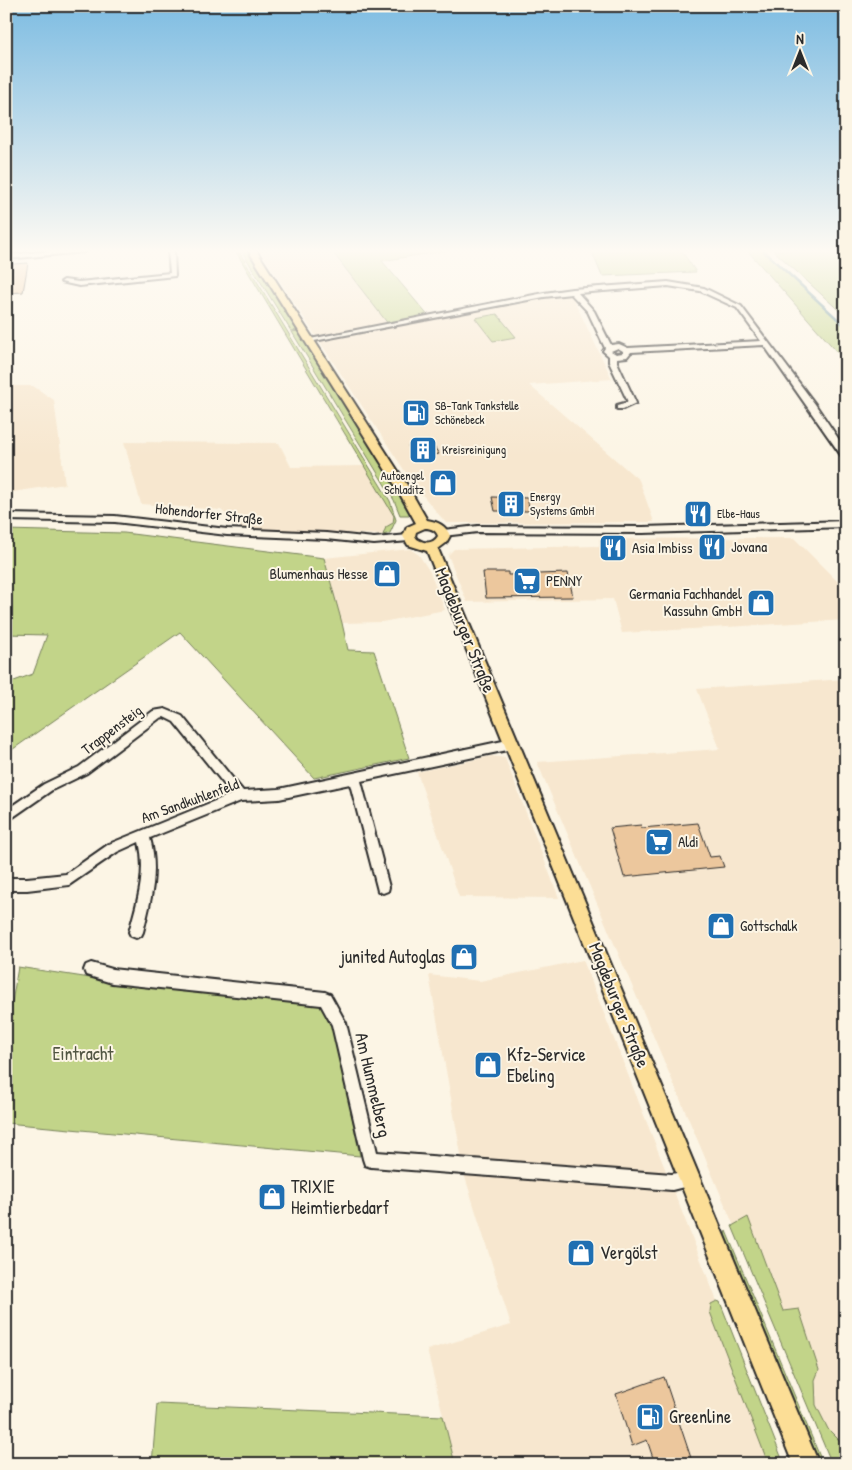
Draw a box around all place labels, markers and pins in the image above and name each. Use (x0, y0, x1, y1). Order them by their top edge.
place label: SB-Tank Tankstelle Schönebeck (435, 397, 519, 428)
fuel station icon: SB-Tank Tankstelle Schönebeck (401, 398, 431, 428)
building icon: Kreisreinigung (408, 435, 438, 465)
place label: Kreisreinigung (442, 441, 506, 458)
place label: Autoengel Schladitz (381, 467, 425, 498)
shop icon: Autoengel Schladitz (428, 468, 458, 498)
place label: Energy Systems GmbH (530, 488, 595, 519)
building icon: Energy Systems GmbH (496, 489, 526, 519)
restaurant icon: Elbe-Haus (683, 499, 713, 529)
place label: Elbe-Haus (717, 505, 760, 522)
restaurant icon: Jovana (697, 532, 727, 562)
restaurant icon: Asia Imbiss (598, 533, 628, 563)
place label: Jovana (731, 536, 767, 557)
place label: Asia Imbiss (632, 537, 693, 558)
shop icon: Blumenhaus Hesse (372, 559, 402, 589)
place label: Blumenhaus Hesse (270, 563, 368, 584)
supermarket icon: PENNY (512, 566, 542, 596)
place label: PENNY (546, 570, 583, 591)
place label: Germania Fachhandel Kassuhn GmbH (629, 583, 742, 621)
shop icon: Germania Fachhandel Kassuhn GmbH (746, 588, 776, 618)
supermarket icon: Aldi (644, 827, 674, 857)
place label: Aldi (678, 831, 699, 852)
shop icon: Gottschalk (706, 911, 736, 941)
place label: Gottschalk (740, 915, 798, 936)
shop icon: junited Autoglas (449, 942, 479, 972)
place label: junited Autoglas (339, 944, 445, 969)
place label: Kfz-Service Ebeling (507, 1042, 586, 1088)
shop icon: Kfz-Service Ebeling (473, 1050, 503, 1080)
place label: TRIXIE Heimtierbedarf (291, 1174, 390, 1220)
shop icon: TRIXIE Heimtierbedarf (257, 1182, 287, 1212)
shop icon: Vergölst (566, 1238, 596, 1268)
place label: Vergölst (600, 1240, 658, 1265)
fuel station icon: Greenline (635, 1402, 665, 1432)
place label: Greenline (669, 1404, 731, 1429)

